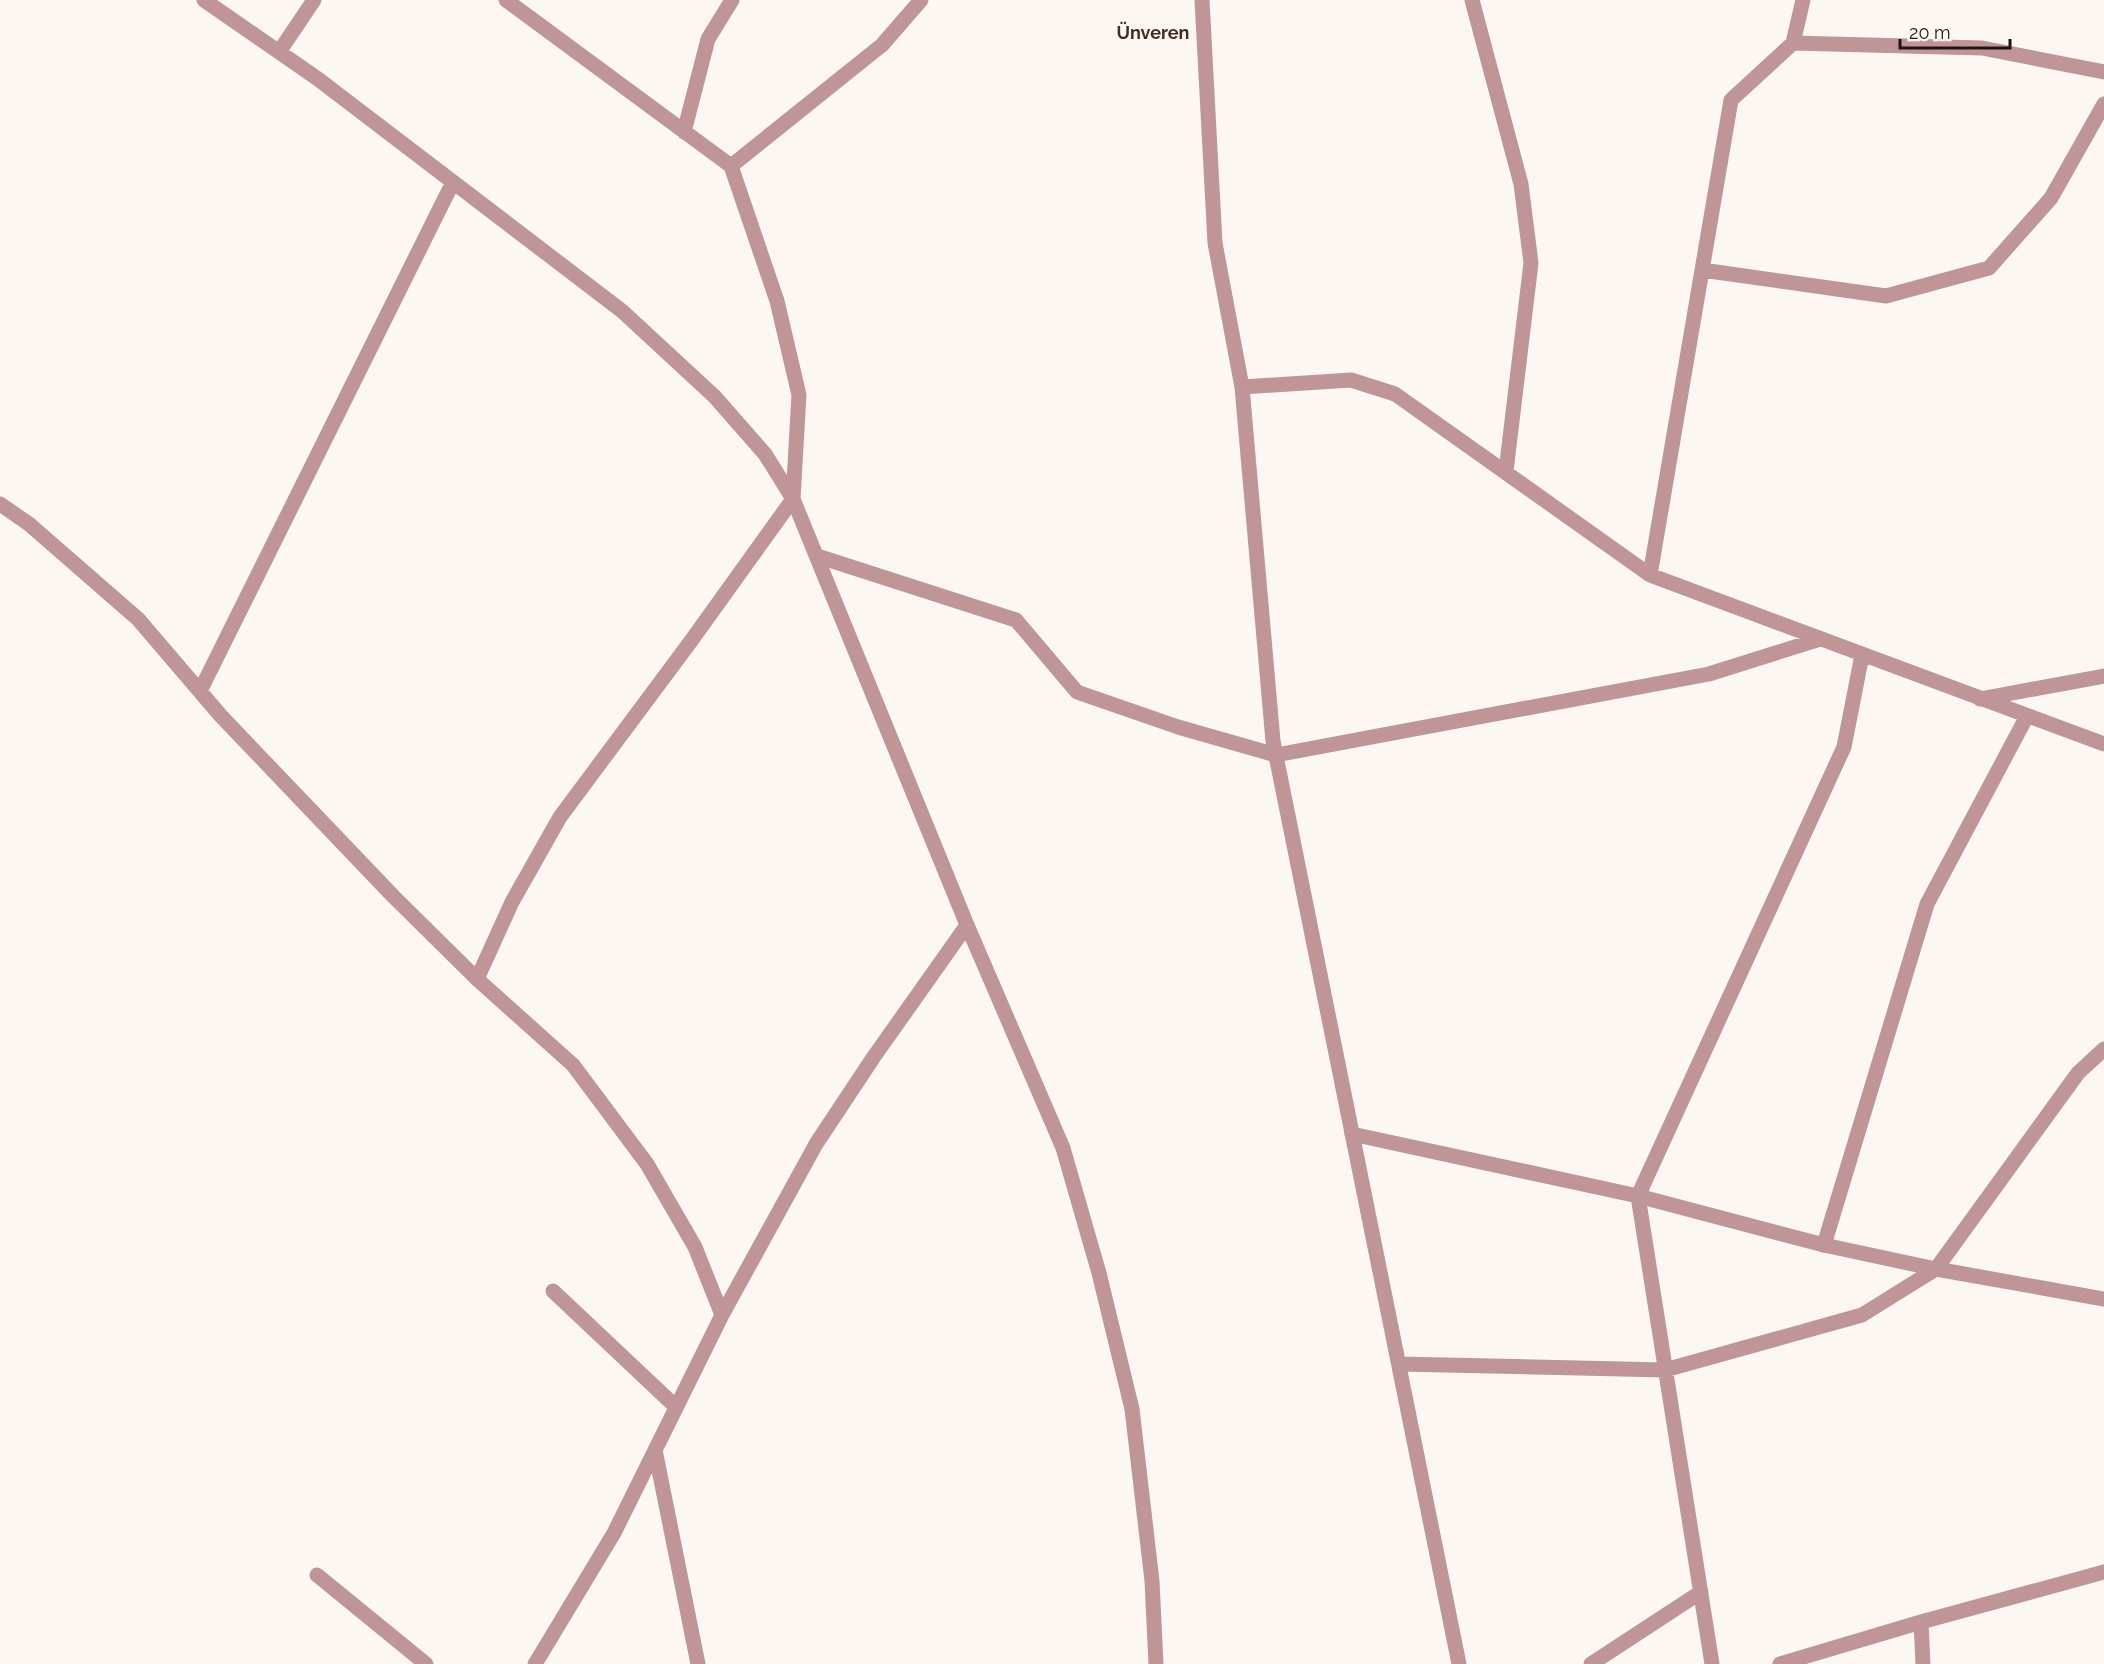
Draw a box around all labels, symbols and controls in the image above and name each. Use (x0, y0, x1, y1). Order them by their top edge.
scale bar (1900, 12, 2010, 50)
district label: Ünveren (1117, 21, 1189, 43)
text: 20 m (1909, 22, 1951, 43)

